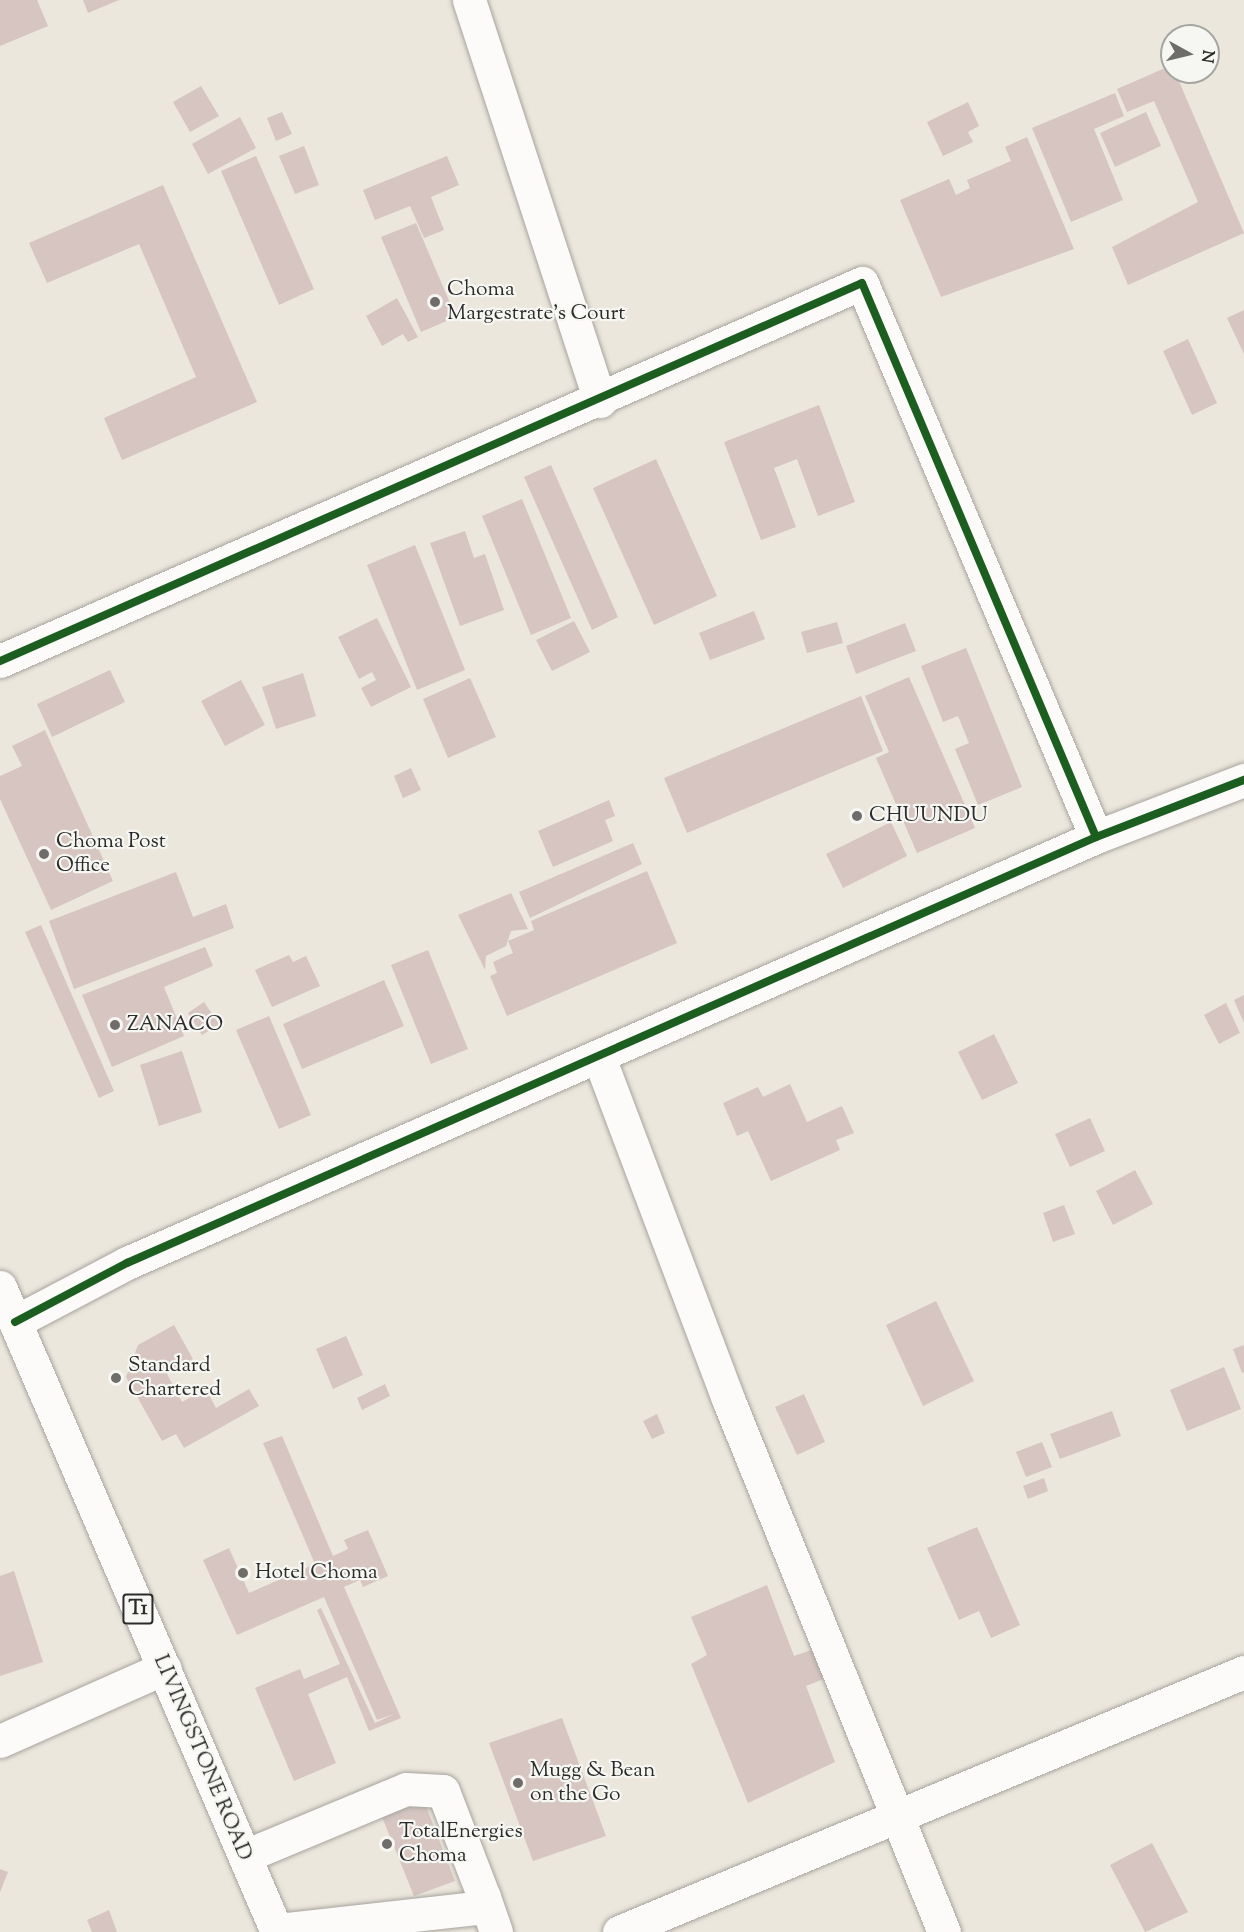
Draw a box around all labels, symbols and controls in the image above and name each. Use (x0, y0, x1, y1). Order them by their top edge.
north arrow (1160, 24, 1220, 84)
text: N (1194, 48, 1219, 64)
place label: Choma Margestrate's Court (447, 277, 626, 327)
marker: Choma Margestrate's Court (428, 295, 442, 309)
place label: CHUUNDU (869, 803, 987, 829)
marker: CHUUNDU (850, 809, 864, 823)
place label: Choma Post Office (56, 829, 166, 879)
marker: Choma Post Office (37, 847, 51, 861)
place label: ZANACO (127, 1012, 223, 1038)
marker: ZANACO (108, 1018, 122, 1032)
place label: Standard Chartered (128, 1353, 221, 1403)
marker: Standard Chartered (109, 1371, 123, 1385)
place label: Hotel Choma (255, 1560, 378, 1586)
marker: Hotel Choma (236, 1566, 250, 1580)
road number: T1 (122, 1592, 154, 1626)
street label: LIVINGSTONE ROAD (147, 1651, 257, 1865)
place label: Mugg & Bean on the Go (530, 1758, 655, 1808)
marker: Mugg & Bean on the Go (511, 1776, 525, 1790)
place label: TotalEnergies Choma (399, 1819, 523, 1869)
marker: TotalEnergies Choma (380, 1837, 394, 1851)

